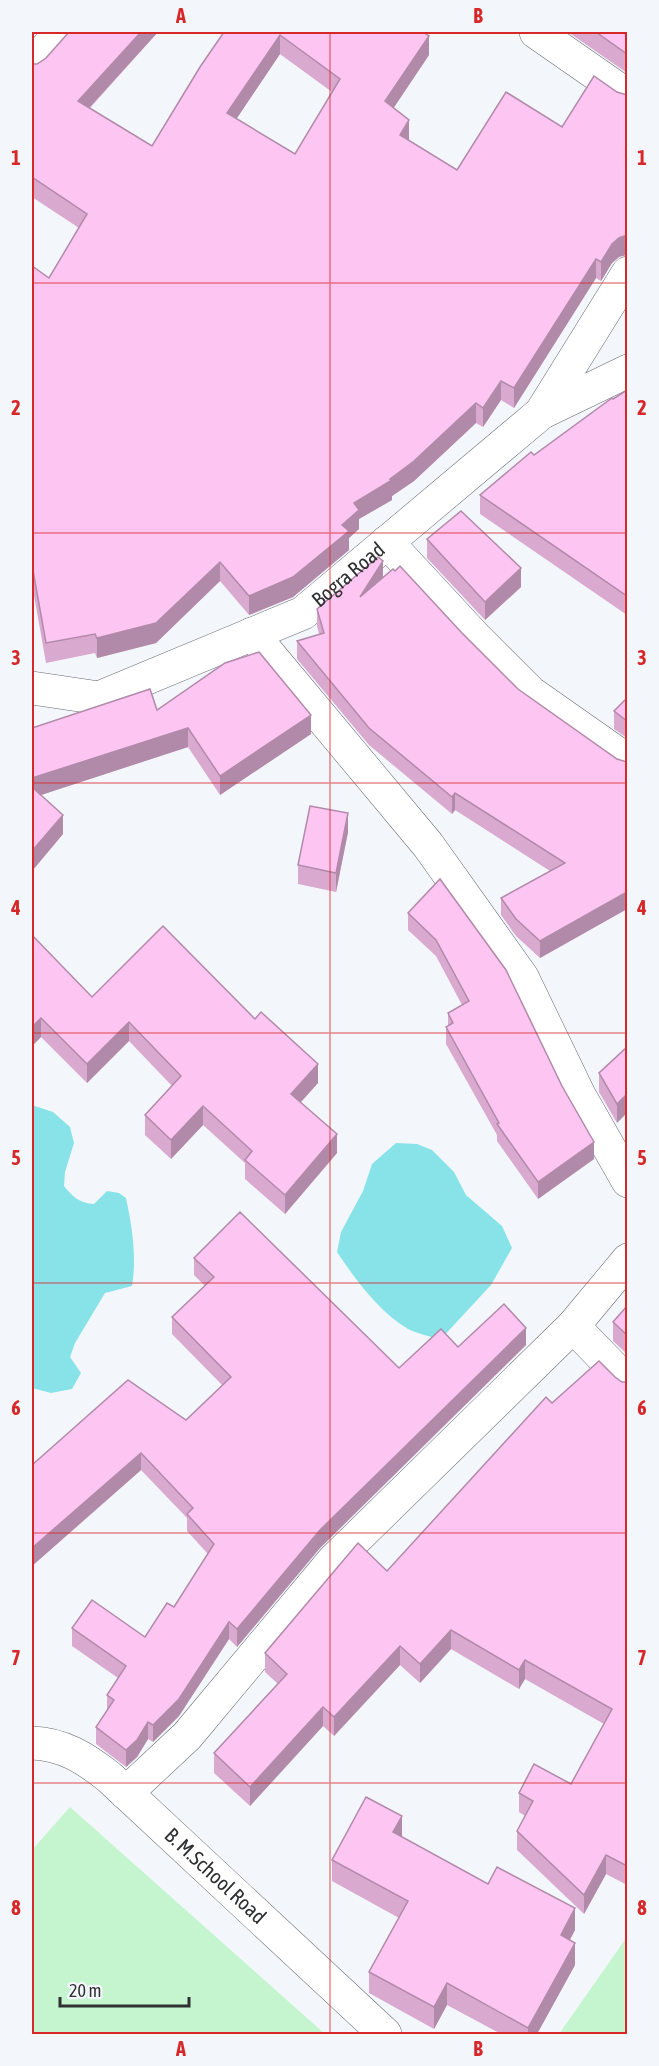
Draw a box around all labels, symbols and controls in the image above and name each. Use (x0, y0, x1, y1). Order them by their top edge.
text: A (175, 4, 186, 27)
text: B (473, 4, 483, 27)
text: 1 (11, 146, 21, 169)
text: 1 (637, 146, 647, 169)
text: 2 (11, 396, 21, 419)
text: 2 (637, 396, 647, 419)
street label: Bogra Road (307, 537, 389, 611)
text: 3 (11, 646, 21, 669)
text: 3 (637, 646, 647, 669)
text: 4 (10, 896, 21, 919)
text: 4 (636, 896, 647, 919)
text: 5 (11, 1146, 21, 1169)
text: 5 (637, 1146, 647, 1169)
text: 6 (11, 1396, 21, 1419)
text: 6 (637, 1396, 647, 1419)
text: 7 (11, 1646, 21, 1669)
text: 7 (637, 1646, 647, 1669)
street label: B. M.School Road (160, 1822, 272, 1928)
text: 8 (11, 1896, 21, 1919)
text: 8 (637, 1896, 647, 1919)
scale bar (60, 1970, 189, 2008)
text: 20 m (69, 1980, 101, 2001)
text: A (175, 2037, 186, 2060)
text: B (473, 2037, 483, 2060)

